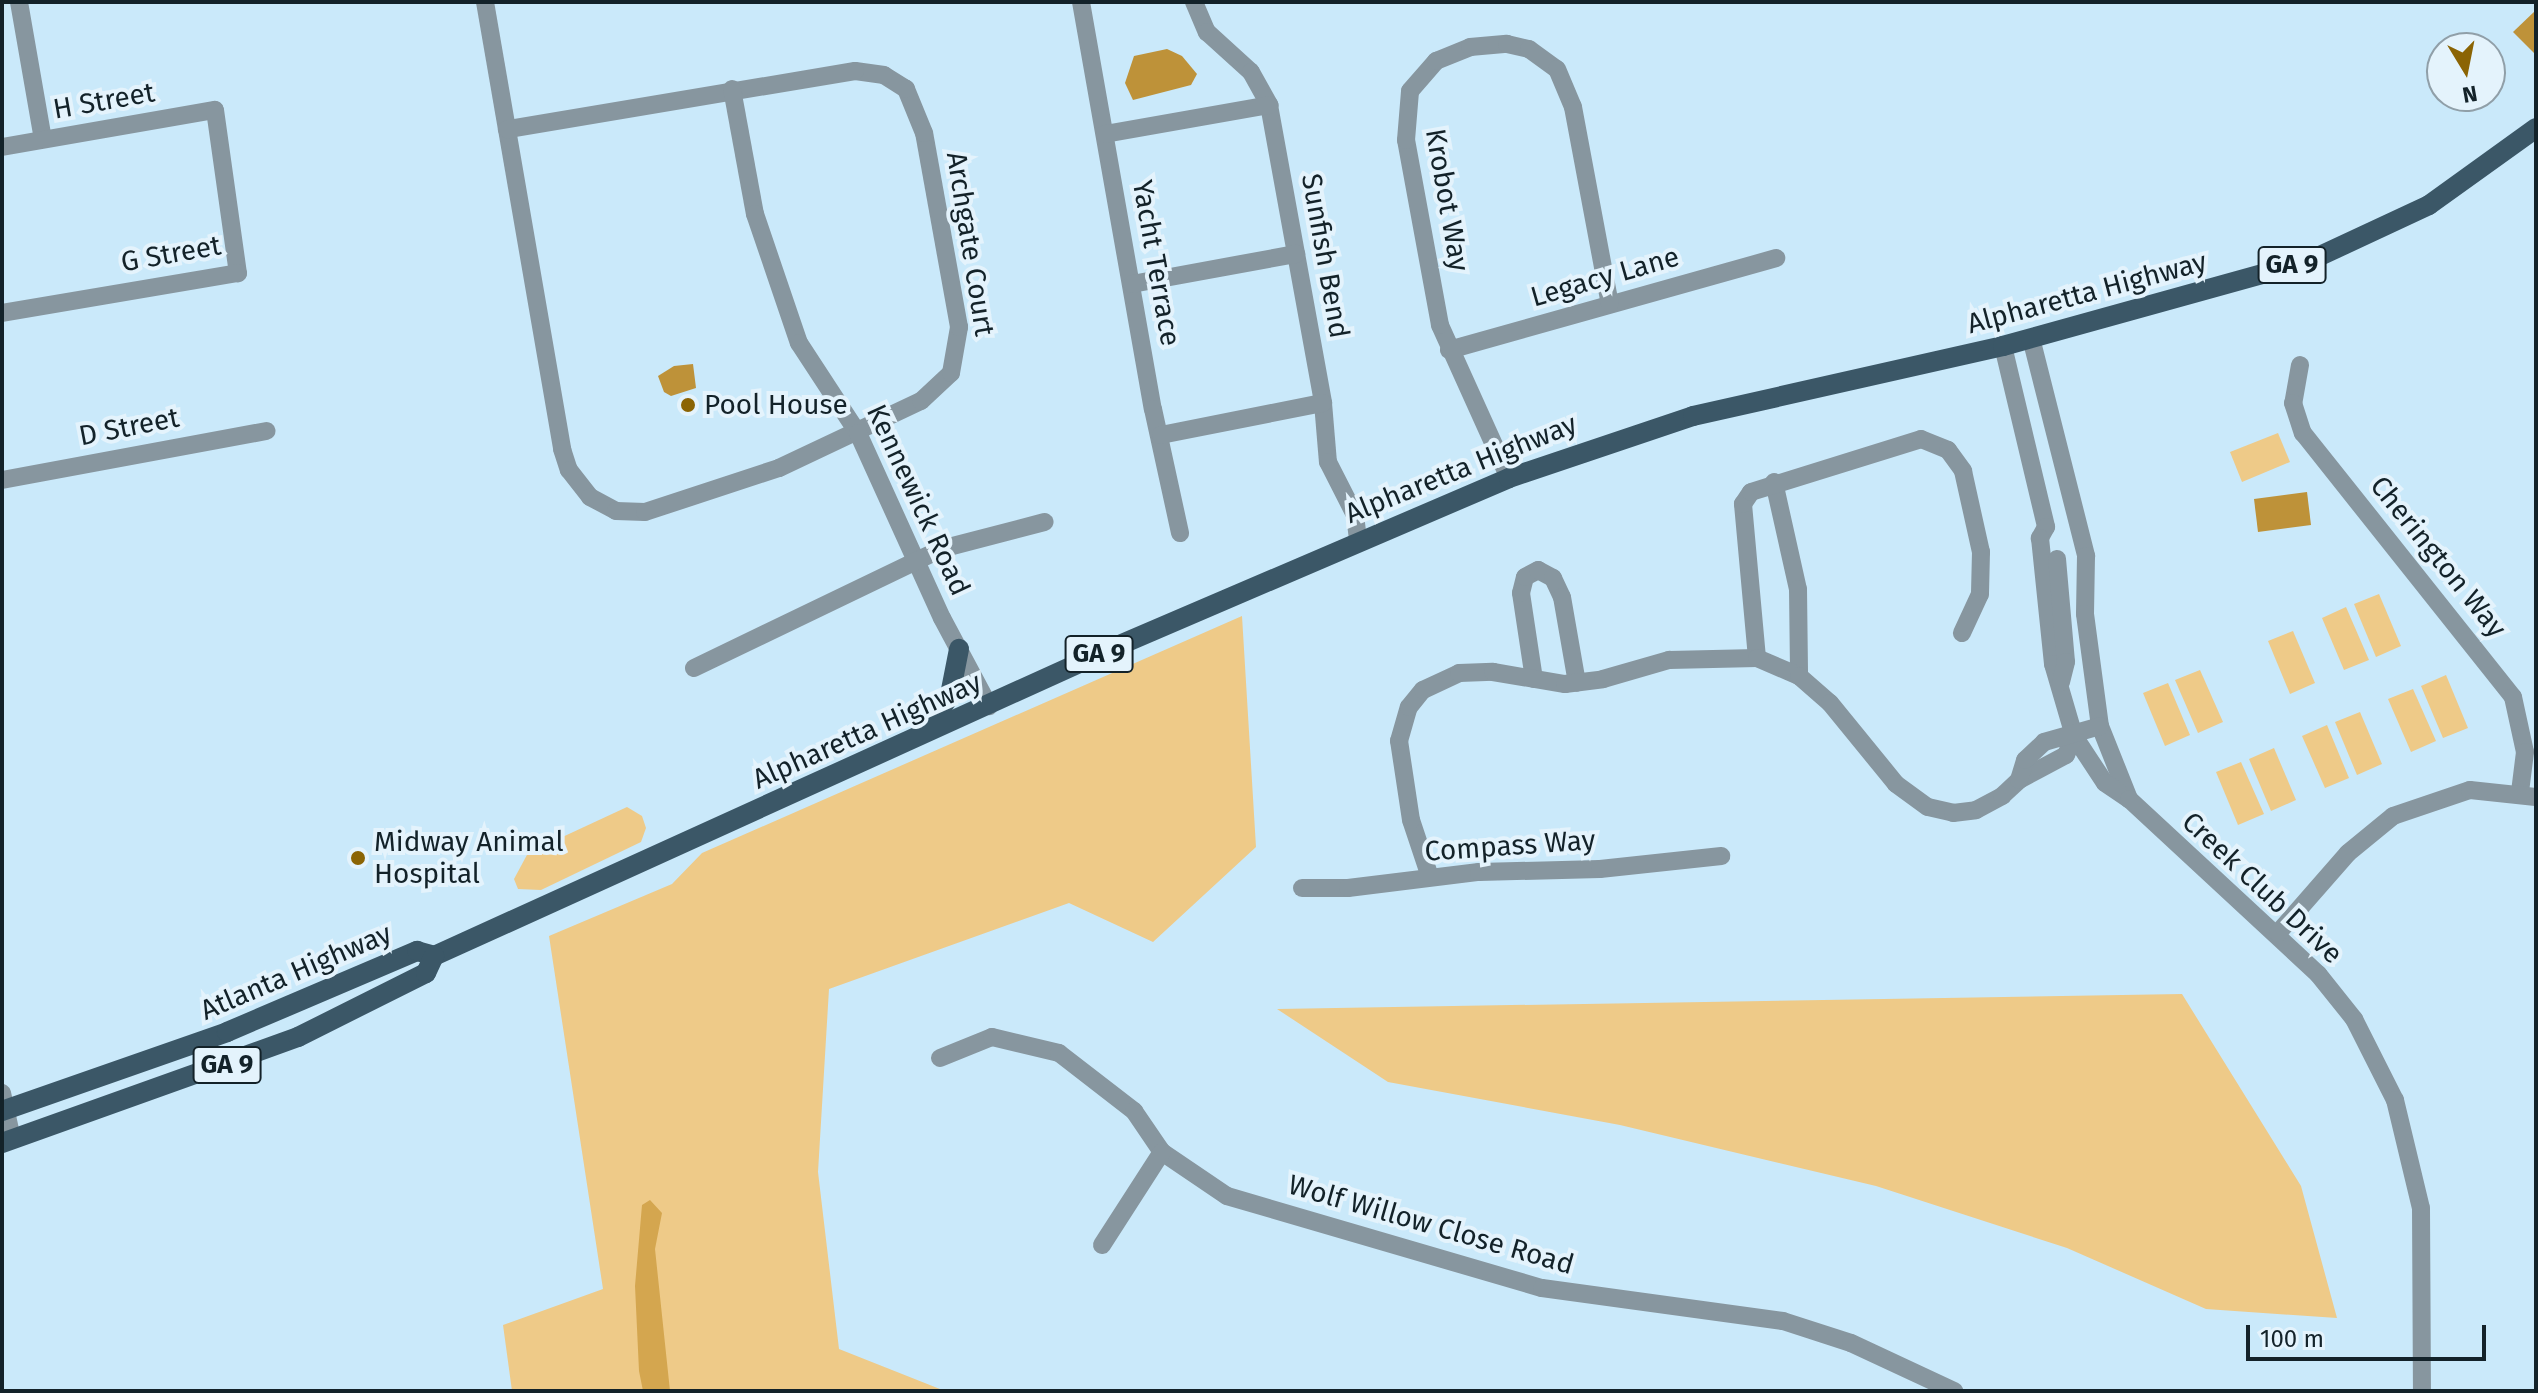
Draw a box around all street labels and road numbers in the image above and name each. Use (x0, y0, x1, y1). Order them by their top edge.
street label: H Street (51, 76, 157, 126)
street label: Krobot Way (1418, 126, 1476, 274)
street label: Archgate Court (939, 149, 1001, 339)
street label: Sunfish Bend (1294, 171, 1356, 341)
street label: Yacht Terrace (1125, 177, 1187, 349)
street label: G Street (118, 229, 224, 279)
street label: Legacy Lane (1527, 240, 1683, 314)
road number: GA 9 (2256, 243, 2328, 287)
street label: Alpharetta Highway (1964, 245, 2210, 341)
street label: Kennewick Road (859, 399, 977, 601)
street label: D Street (76, 401, 182, 453)
street label: Alpharetta Highway (1340, 407, 1582, 531)
street label: Cherington Way (2363, 470, 2513, 644)
road number: GA 9 (1063, 632, 1135, 676)
street label: Alpharetta Highway (748, 665, 986, 797)
street label: Creek Club Drive (2175, 805, 2349, 971)
street label: Compass Way (1424, 823, 1596, 869)
street label: Atlanta Highway (195, 917, 397, 1027)
road number: GA 9 (191, 1043, 263, 1087)
street label: Wolf Willow Close Road (1284, 1168, 1578, 1282)

